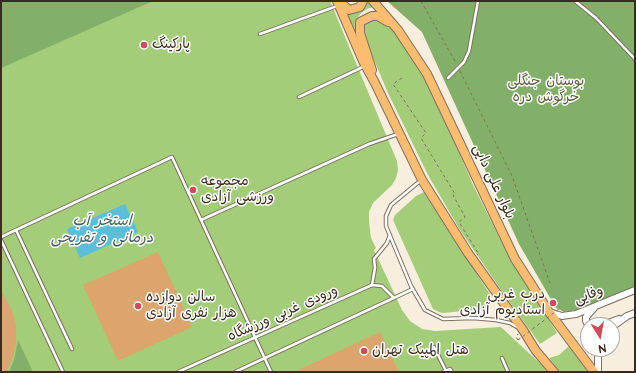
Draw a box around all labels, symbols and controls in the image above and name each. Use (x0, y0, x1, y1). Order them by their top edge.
place label: پارکینگ (152, 37, 190, 53)
marker: پارکینگ (139, 40, 149, 50)
park label: بوستان جنگلی خرگوش دره (508, 74, 584, 106)
street label: بلوار علی دایی (468, 142, 518, 222)
place label: مجموعه ورزشی آزادی (201, 174, 274, 206)
marker: مجموعه ورزشی آزادی (188, 185, 198, 195)
water label: استخر آب درمانی و تفریحی (51, 213, 153, 248)
street label: ورودی غربی ورزشگاه (225, 282, 341, 346)
street label: وفایی (572, 283, 606, 309)
place label: درب غربی استادیوم آزادی (460, 287, 545, 320)
place label: سالن دوازده هزار نفری آزادی (146, 290, 237, 322)
marker: درب غربی استادیوم آزادی (548, 298, 558, 308)
marker: سالن دوازده هزار نفری آزادی (133, 301, 143, 311)
north arrow (580, 317, 620, 357)
text: N (597, 340, 607, 356)
place label: هتل المپیک تهران (372, 343, 469, 359)
marker: هتل المپیک تهران (359, 346, 369, 356)

